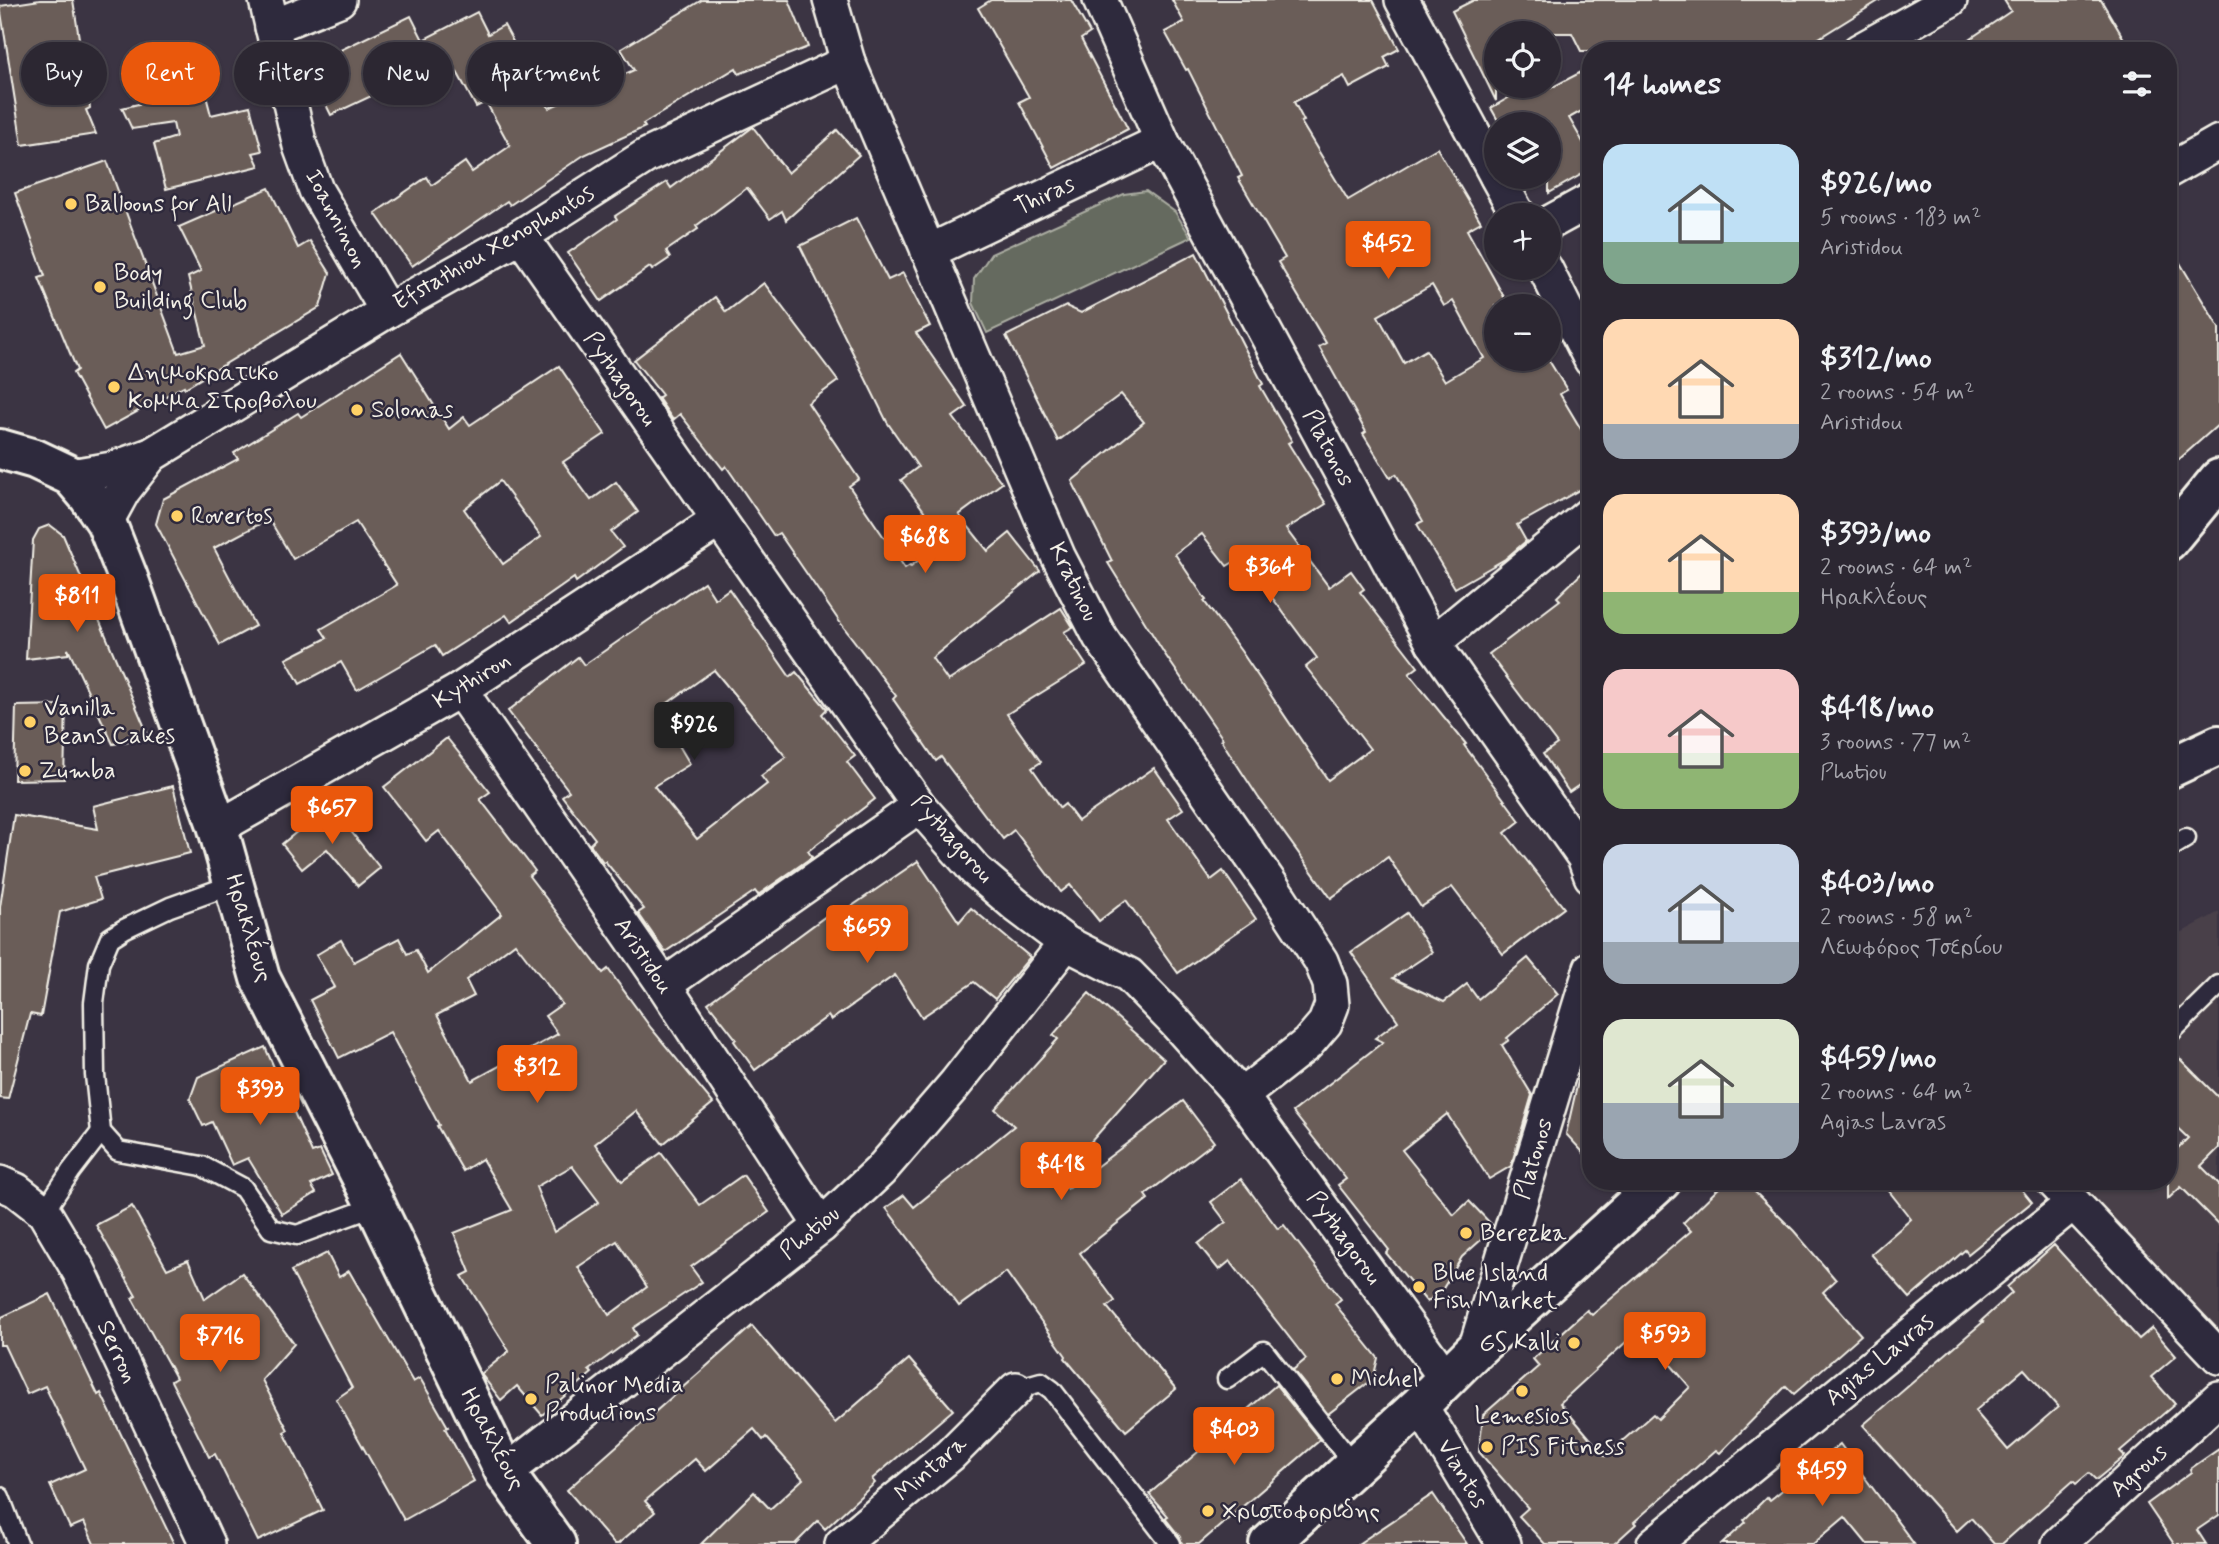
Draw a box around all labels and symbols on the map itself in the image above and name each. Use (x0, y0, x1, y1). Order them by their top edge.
street label: Ioanninon (297, 164, 375, 274)
street label: Thiras (1010, 169, 1080, 223)
street label: Efstathiou Xenophontos (388, 178, 600, 318)
place label: Balloons for All (85, 189, 232, 222)
marker: Balloons for All (63, 196, 79, 212)
pin: $452 (1347, 222, 1429, 281)
place label: Body Building Club (114, 258, 247, 320)
marker: Body Building Club (92, 279, 108, 295)
street label: Pythagorou (576, 325, 664, 433)
place label: Δηιμοκρατικο Κομμα Στροβολου (128, 358, 317, 417)
marker: Δηιμοκρατικο Κομμα Στροβολου (106, 379, 122, 395)
place label: Solonas (371, 395, 454, 426)
marker: Solonas (349, 402, 365, 418)
street label: Platonos (1295, 404, 1361, 492)
place label: Rovertos (191, 501, 273, 532)
marker: Rovertos (169, 508, 185, 524)
pin: $688 (884, 516, 966, 575)
street label: Kratinou (1041, 537, 1105, 627)
pin: $364 (1229, 546, 1311, 605)
pin: $811 (36, 574, 118, 634)
street label: Kythiron (427, 645, 517, 717)
place label: Vanilla Beans Cakes (44, 693, 175, 752)
pin: $926 (653, 702, 735, 762)
marker: Vanilla Beans Cakes (22, 714, 38, 730)
place label: Zumba (39, 756, 116, 787)
marker: Zumba (17, 763, 33, 779)
pin: $657 (291, 786, 373, 846)
street label: Pythagorou (904, 788, 1000, 890)
street label: Ηρακλέους (217, 870, 280, 986)
pin: $659 (826, 906, 908, 965)
street label: Aristidou (606, 911, 680, 1001)
pin: $312 (496, 1046, 578, 1105)
pin: $393 (219, 1068, 301, 1127)
street label: Platonos (1507, 1114, 1561, 1203)
pin: $418 (1020, 1142, 1102, 1202)
street label: Pythagorou (1299, 1185, 1389, 1291)
street label: Photiou (773, 1199, 847, 1267)
place label: Berezka (1480, 1218, 1567, 1249)
marker: Berezka (1458, 1225, 1474, 1241)
place label: Blue Island Fish Market (1433, 1258, 1558, 1317)
marker: Blue Island Fish Market (1411, 1279, 1427, 1295)
street label: Agias Lavras (1819, 1307, 1941, 1413)
pin: $593 (1624, 1312, 1706, 1372)
pin: $716 (179, 1314, 261, 1374)
street label: Serron (89, 1315, 145, 1389)
place label: GS Kalli (1479, 1328, 1560, 1359)
marker: GS Kalli (1566, 1335, 1582, 1351)
place label: Michel (1351, 1364, 1419, 1395)
place label: Palinor Media Productions (545, 1370, 684, 1429)
marker: Michel (1329, 1371, 1345, 1387)
street label: Ηρακλέους (452, 1382, 533, 1496)
marker: Lemesios (1514, 1383, 1530, 1399)
marker: Palinor Media Productions (523, 1391, 539, 1407)
place label: Lemesios (1474, 1401, 1570, 1432)
pin: $403 (1193, 1408, 1275, 1467)
street label: Mintara (888, 1429, 974, 1509)
place label: PIS Fitness (1501, 1432, 1625, 1463)
street label: Viantos (1429, 1434, 1495, 1515)
street label: Agrous (2104, 1437, 2175, 1505)
marker: PIS Fitness (1479, 1439, 1495, 1455)
pin: $459 (1781, 1448, 1863, 1508)
place label: Χριστοφοριδης (1222, 1496, 1380, 1527)
marker: Χριστοφοριδης (1200, 1503, 1216, 1519)

